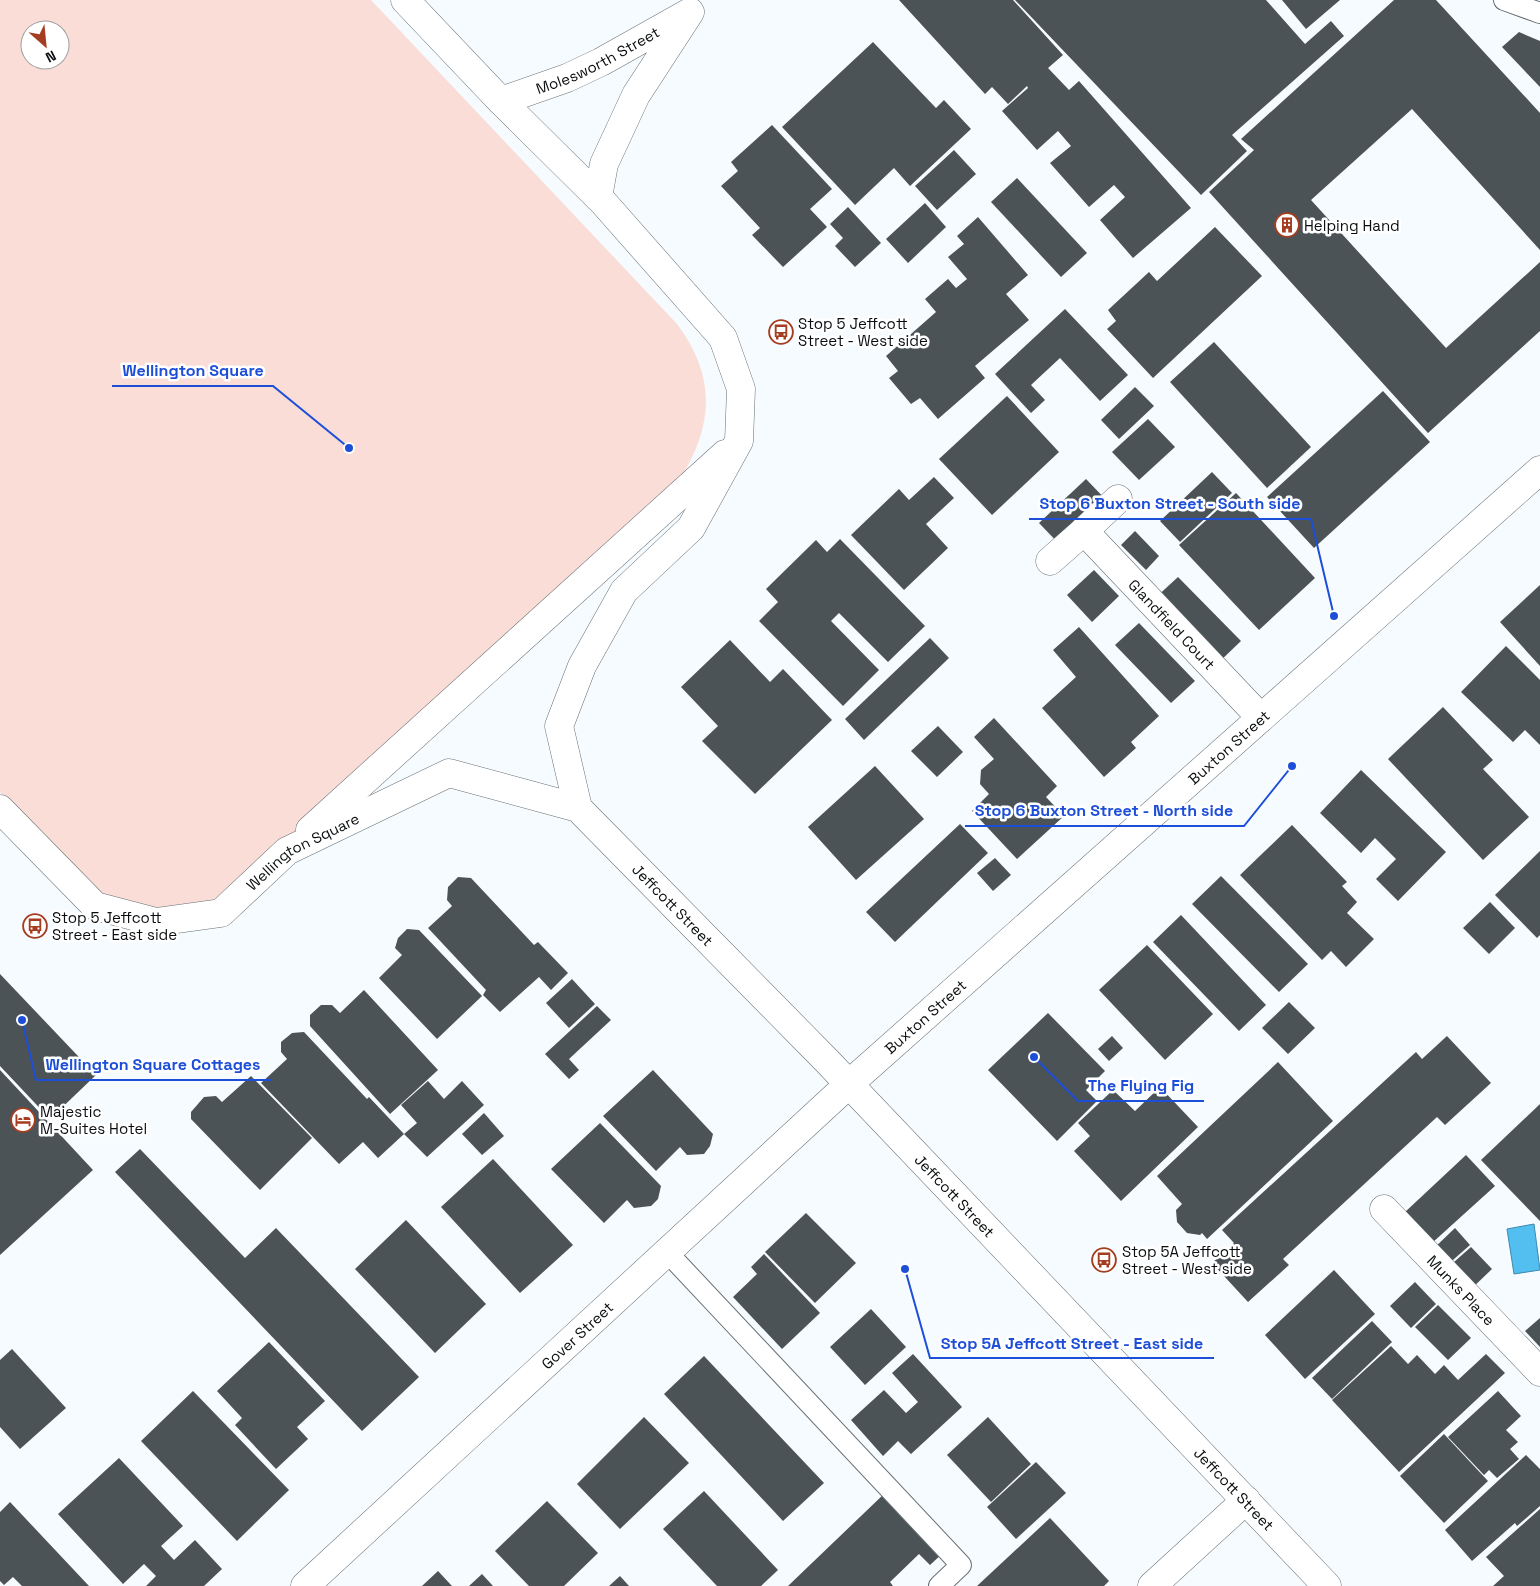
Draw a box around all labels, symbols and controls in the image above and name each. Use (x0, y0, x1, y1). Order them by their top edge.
north arrow (20, 20, 70, 70)
street label: Molesworth Street (533, 22, 663, 98)
text: N (43, 46, 59, 67)
building icon: Helping Hand (1274, 212, 1300, 238)
place label: Helping Hand (1304, 216, 1400, 235)
place label: Stop 5 Jeffcott Street - West side (798, 314, 928, 350)
bus stop icon: Stop 5 Jeffcott Street - West side (768, 319, 794, 345)
callout: Wellington Square (112, 355, 273, 386)
text: Wellington Square (122, 360, 264, 381)
callout: Stop 6 Buxton Street - South side (1029, 488, 1311, 519)
text: Stop 6 Buxton Street - South side (1040, 493, 1300, 514)
street label: Glandfield Court (1125, 575, 1220, 674)
street label: Buxton Street (1184, 705, 1273, 788)
callout: Stop 6 Buxton Street - North side (965, 795, 1244, 826)
text: Stop 6 Buxton Street - North side (975, 800, 1233, 821)
street label: Wellington Square (242, 808, 362, 894)
street label: Jeffcott Street (628, 859, 718, 950)
place label: Stop 5 Jeffcott Street - East side (52, 908, 177, 944)
bus stop icon: Stop 5 Jeffcott Street - East side (22, 913, 48, 939)
street label: Buxton Street (880, 975, 970, 1058)
callout: Wellington Square Cottages (36, 1049, 271, 1080)
text: Wellington Square Cottages (46, 1054, 260, 1075)
callout: The Flying Fig (1078, 1070, 1204, 1101)
text: The Flying Fig (1088, 1075, 1194, 1096)
place label: Majestic M-Suites Hotel (40, 1102, 147, 1138)
hotel icon: Majestic M-Suites Hotel (10, 1107, 36, 1133)
street label: Jeffcott Street (911, 1150, 999, 1241)
place label: Stop 5A Jeffcott Street - West side (1122, 1242, 1252, 1278)
bus stop icon: Stop 5A Jeffcott Street - West side (1091, 1247, 1117, 1273)
street label: Munks Place (1423, 1251, 1500, 1329)
street label: Gover Street (537, 1297, 617, 1373)
callout: Stop 5A Jeffcott Street - East side (930, 1327, 1214, 1358)
text: Stop 5A Jeffcott Street - East side (941, 1333, 1203, 1354)
street label: Jeffcott Street (1190, 1443, 1278, 1534)

